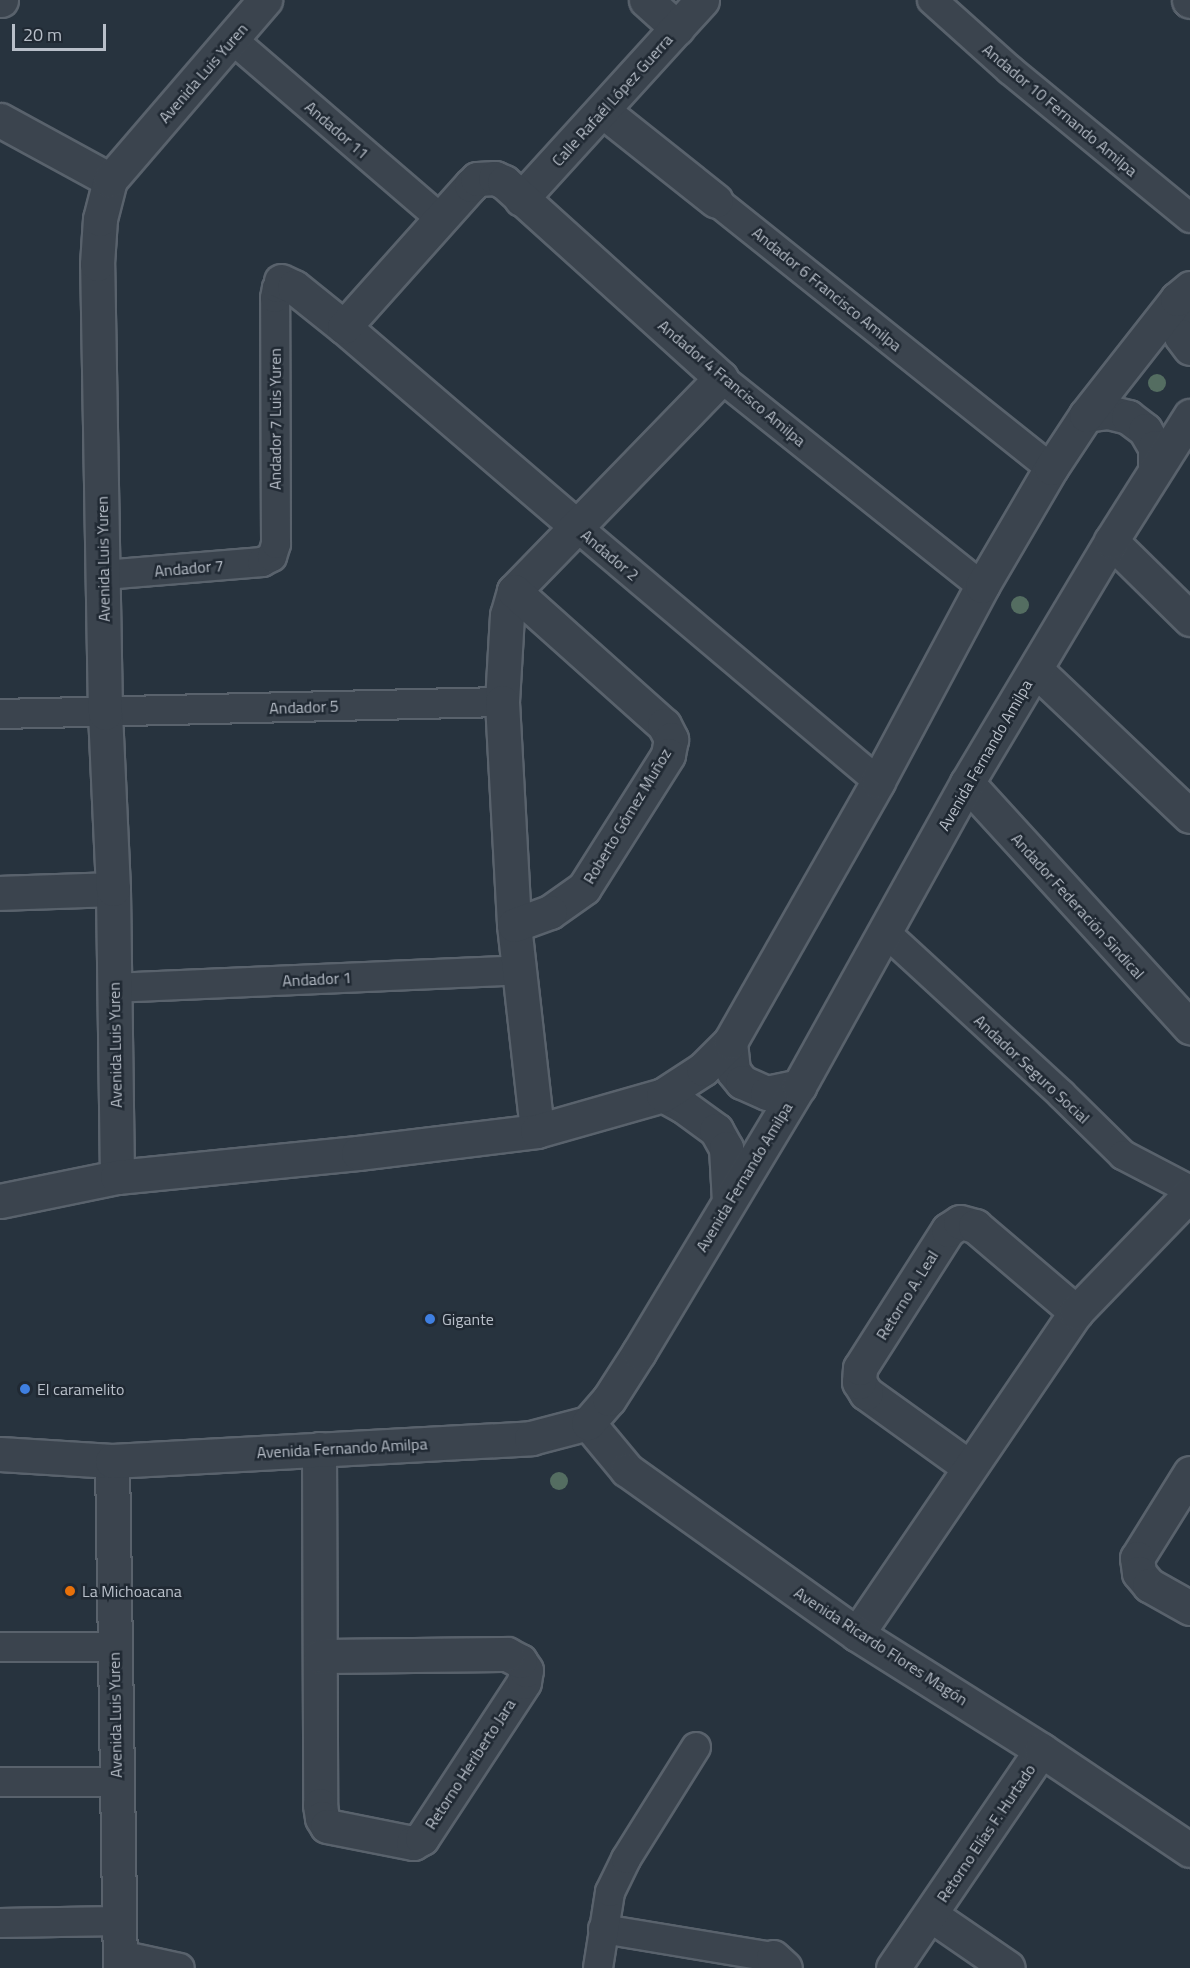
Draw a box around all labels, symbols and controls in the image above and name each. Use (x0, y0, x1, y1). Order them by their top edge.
scale bar (15, 12, 110, 50)
street label: Avenida Luis Yuren (155, 19, 251, 127)
text: 20 m (23, 21, 62, 48)
street label: Calle Rafaél López Guerra (548, 30, 676, 170)
street label: Andador 10 Fernando Amilpa (979, 40, 1141, 180)
street label: Andador 11 (301, 97, 373, 163)
street label: Andador 6 Francisco Amilpa (748, 223, 906, 355)
street label: Andador 4 Francisco Amilpa (654, 316, 810, 450)
street label: Andador 7 Luis Yuren (265, 348, 285, 490)
street label: Avenida Luis Yuren (92, 496, 114, 622)
street label: Andador 2 (577, 525, 643, 585)
street label: Andador 7 (154, 555, 224, 581)
street label: Avenida Fernando Amilpa (934, 676, 1036, 834)
street label: Andador 5 (269, 696, 339, 718)
street label: Roberto Gómez Muñoz (579, 745, 675, 887)
street label: Andador Federación Sindical (1008, 829, 1148, 983)
street label: Andador 1 (282, 968, 352, 990)
street label: Avenida Luis Yuren (104, 982, 126, 1108)
street label: Andador Seguro Social (970, 1011, 1094, 1127)
street label: Avenida Fernando Amilpa (692, 1099, 796, 1255)
street label: Retorno A. Leal (872, 1247, 942, 1343)
place label: Gigante (442, 1309, 494, 1329)
marker: Gigante (423, 1312, 437, 1326)
place label: El caramelito (37, 1379, 124, 1399)
marker: El caramelito (18, 1382, 32, 1396)
street label: Avenida Fernando Amilpa (256, 1434, 428, 1462)
place label: La Michoacana (82, 1581, 182, 1601)
street label: Avenida Ricardo Flores Magón (791, 1583, 971, 1709)
marker: La Michoacana (63, 1584, 77, 1598)
street label: Avenida Luis Yuren (104, 1652, 126, 1778)
street label: Retorno Heriberto Jara (421, 1695, 519, 1833)
street label: Retorno Elías F. Hurtado (933, 1760, 1039, 1906)

